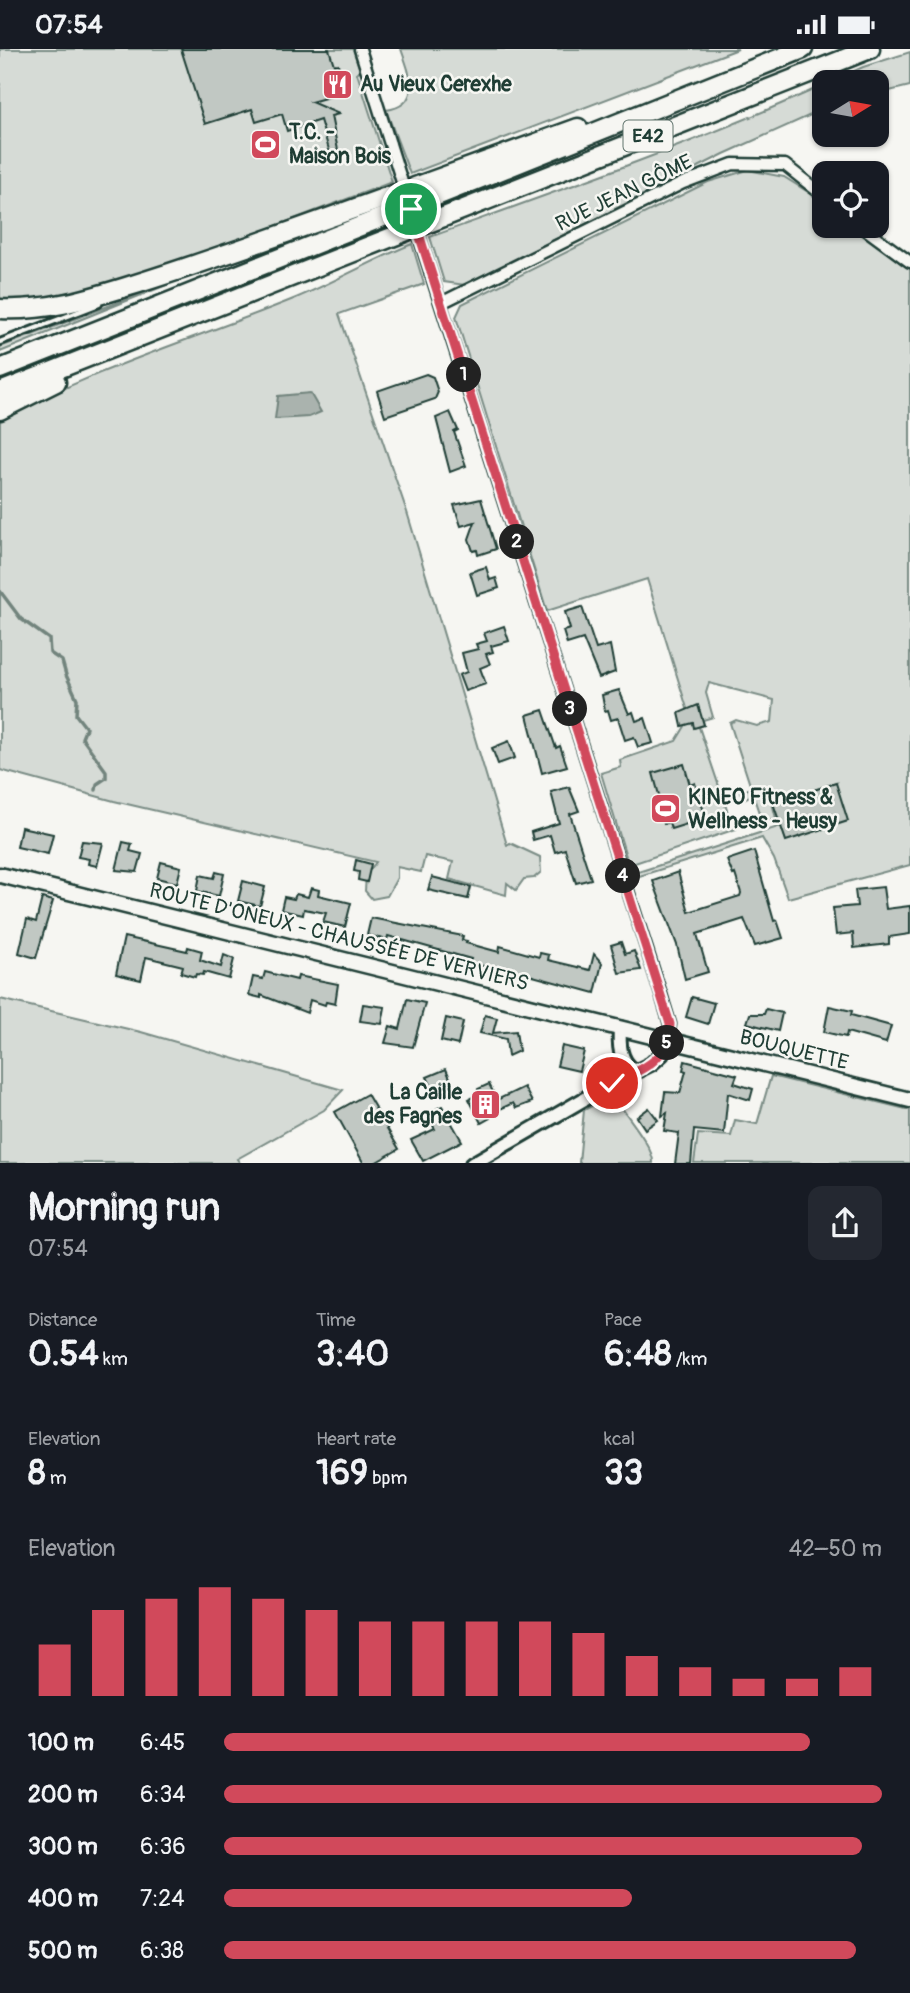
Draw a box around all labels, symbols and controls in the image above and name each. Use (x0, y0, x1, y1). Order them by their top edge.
text: 07:54 (35, 9, 103, 41)
restaurant icon: Au Vieux Cerexhe (320, 67, 354, 101)
north arrow (812, 70, 889, 147)
map controls (812, 70, 889, 238)
place label: Au Vieux Cerexhe (360, 71, 512, 98)
place label: T.C. - Maison Bois (288, 119, 391, 170)
road number: E42 (624, 121, 672, 151)
sports icon: T.C. - Maison Bois (249, 127, 283, 161)
street label: RUE JEAN GÔME (551, 147, 697, 238)
button: locate (812, 161, 889, 238)
pin (381, 179, 441, 239)
icon: arrive (392, 190, 430, 228)
pin: 1 (447, 357, 482, 393)
text: 1 (460, 362, 467, 386)
pin: 2 (500, 525, 534, 559)
text: 2 (511, 529, 522, 553)
pin: 3 (552, 691, 588, 727)
text: 3 (564, 696, 575, 720)
place label: KINEO Fitness & Wellness - Heusy (688, 784, 837, 835)
sports icon: KINEO Fitness & Wellness - Heusy (648, 792, 682, 826)
pin: 4 (606, 859, 640, 893)
text: 4 (617, 863, 628, 887)
street label: ROUTE D'ONEUX - CHAUSSÉE DE VERVIERS (147, 877, 531, 997)
street label: BOUQUETTE (737, 1023, 851, 1077)
pin: 5 (650, 1025, 684, 1061)
text: 5 (661, 1030, 672, 1054)
pin (582, 1053, 642, 1113)
icon: check (593, 1064, 631, 1102)
place label: La Caille des Fagnes (364, 1079, 463, 1130)
building icon: La Caille des Fagnes (468, 1087, 502, 1121)
text: Morning run (28, 1184, 220, 1232)
button: share (808, 1186, 882, 1260)
text: 07:54 (28, 1234, 88, 1263)
text: Distance (28, 1308, 97, 1332)
text: Time (316, 1308, 356, 1332)
text: Pace (604, 1308, 642, 1332)
text: 0.54 (28, 1332, 99, 1376)
text: 3:40 (316, 1332, 389, 1376)
text: 6:48 (604, 1332, 672, 1376)
text: km (99, 1347, 128, 1371)
text: /km (672, 1347, 707, 1371)
text: Elevation (28, 1427, 100, 1451)
text: Heart rate (316, 1427, 396, 1451)
text: kcal (604, 1427, 635, 1451)
text: 8 (28, 1451, 46, 1495)
text: 169 (316, 1451, 368, 1495)
text: 33 (604, 1451, 643, 1495)
text: m (46, 1466, 67, 1490)
text: bpm (368, 1466, 407, 1490)
text: Elevation (28, 1534, 116, 1563)
text: 42–50 m (789, 1534, 882, 1563)
text: 100 m (28, 1728, 94, 1757)
text: 6:45 (140, 1728, 185, 1757)
text: 200 m (28, 1780, 98, 1809)
text: 6:34 (140, 1780, 186, 1809)
text: 300 m (28, 1832, 98, 1861)
text: 6:36 (140, 1832, 186, 1861)
text: 400 m (28, 1884, 98, 1913)
text: 7:24 (140, 1884, 185, 1913)
text: 500 m (28, 1936, 97, 1965)
text: 6:38 (140, 1936, 184, 1965)

